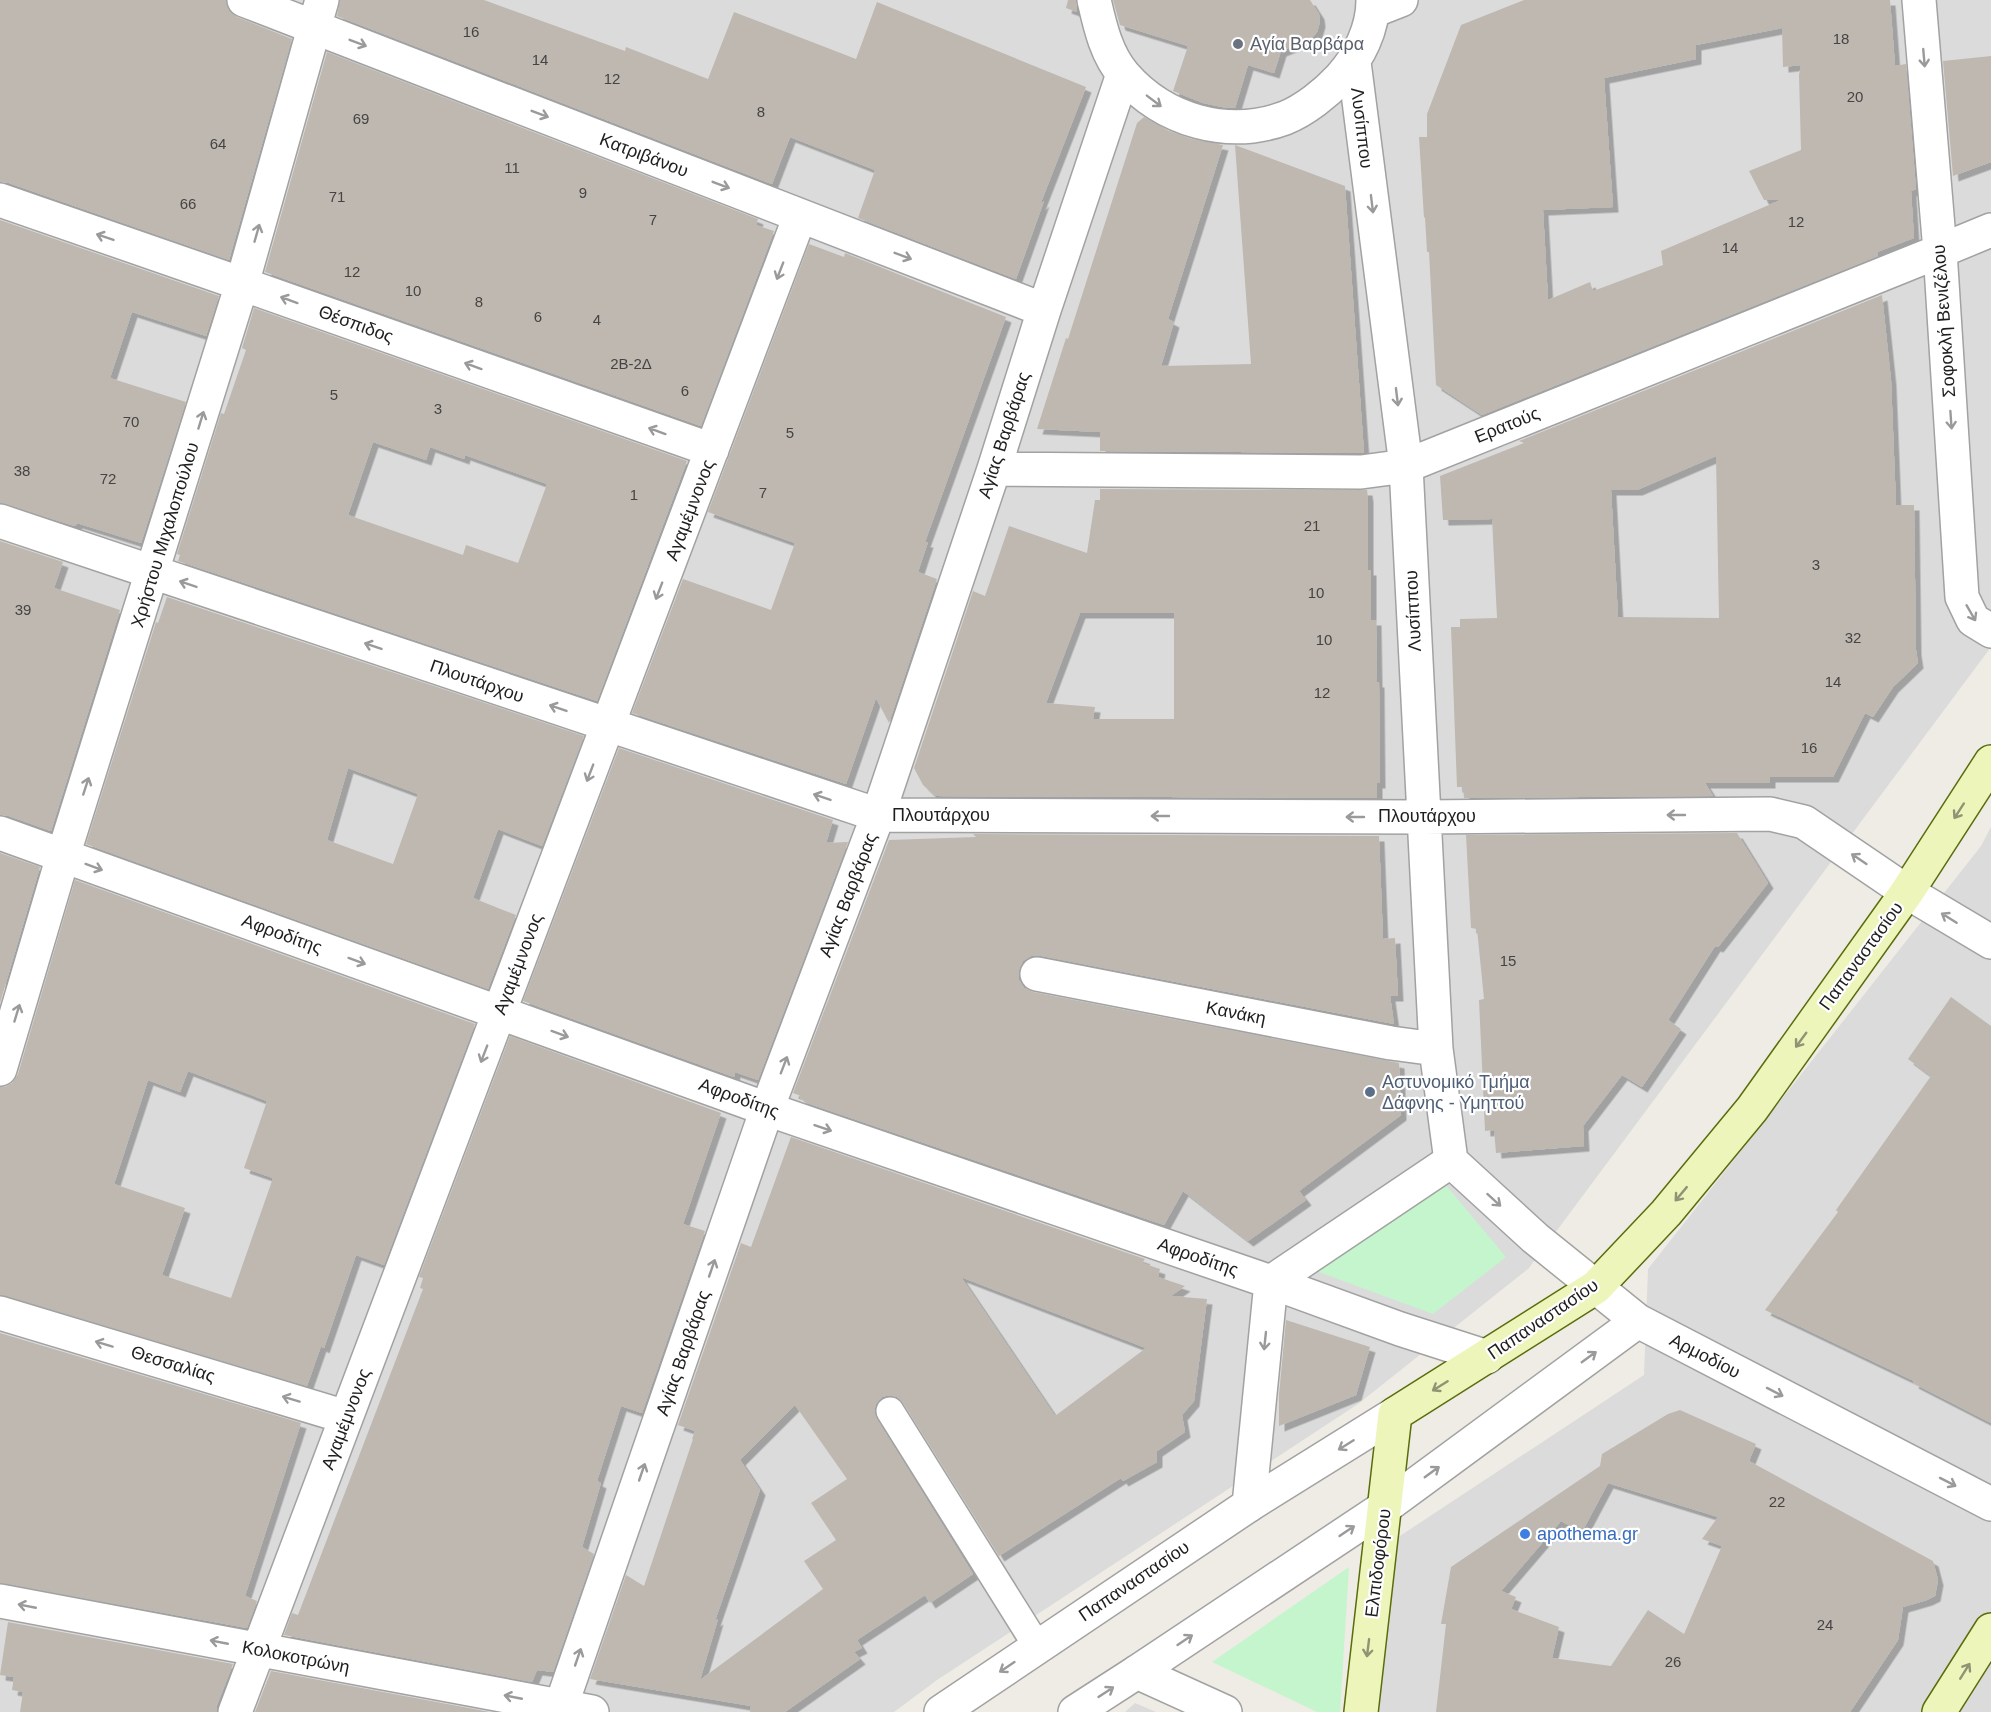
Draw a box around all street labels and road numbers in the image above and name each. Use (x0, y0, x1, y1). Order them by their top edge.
street label: Λυσίππου (1347, 86, 1377, 170)
street label: Κατριβάνου (597, 129, 691, 181)
street label: Σοφοκλή Βενιζέλου (1929, 244, 1959, 398)
street label: Θέσπιδος (316, 301, 396, 347)
street label: Αγίας Βαρβάρας (974, 369, 1034, 501)
street label: Ερατούς (1472, 403, 1543, 447)
street label: Χρήστου Μιχαλοπούλου (127, 440, 203, 630)
street label: Αγαμέμνονος (662, 456, 719, 563)
street label: Λυσίππου (1401, 570, 1425, 652)
street label: Πλουτάρχου (427, 656, 527, 706)
street label: Πλουτάρχου (892, 805, 990, 825)
street label: Πλουτάρχου (1378, 806, 1476, 826)
street label: Αγίας Βαρβάρας (815, 830, 881, 960)
street label: Παπαναστασίου (1815, 898, 1907, 1014)
street label: Αφροδίτης (239, 910, 325, 958)
street label: Αγαμέμνονος (490, 910, 547, 1017)
street label: Κανάκη (1204, 997, 1268, 1029)
street label: Αφροδίτης (696, 1074, 782, 1122)
street label: Αφροδίτης (1155, 1234, 1241, 1280)
street label: Παπαναστασίου (1484, 1275, 1602, 1363)
street label: Αγίας Βαρβάρας (652, 1287, 714, 1418)
street label: Αρμοδίου (1666, 1330, 1744, 1382)
street label: Θεσσαλίας (129, 1342, 218, 1386)
street label: Αγαμέμνονος (318, 1365, 375, 1472)
street label: Ελπιδοφόρου (1361, 1508, 1395, 1618)
street label: Παπαναστασίου (1075, 1537, 1193, 1625)
street label: Κολοκοτρώνη (241, 1637, 351, 1677)

